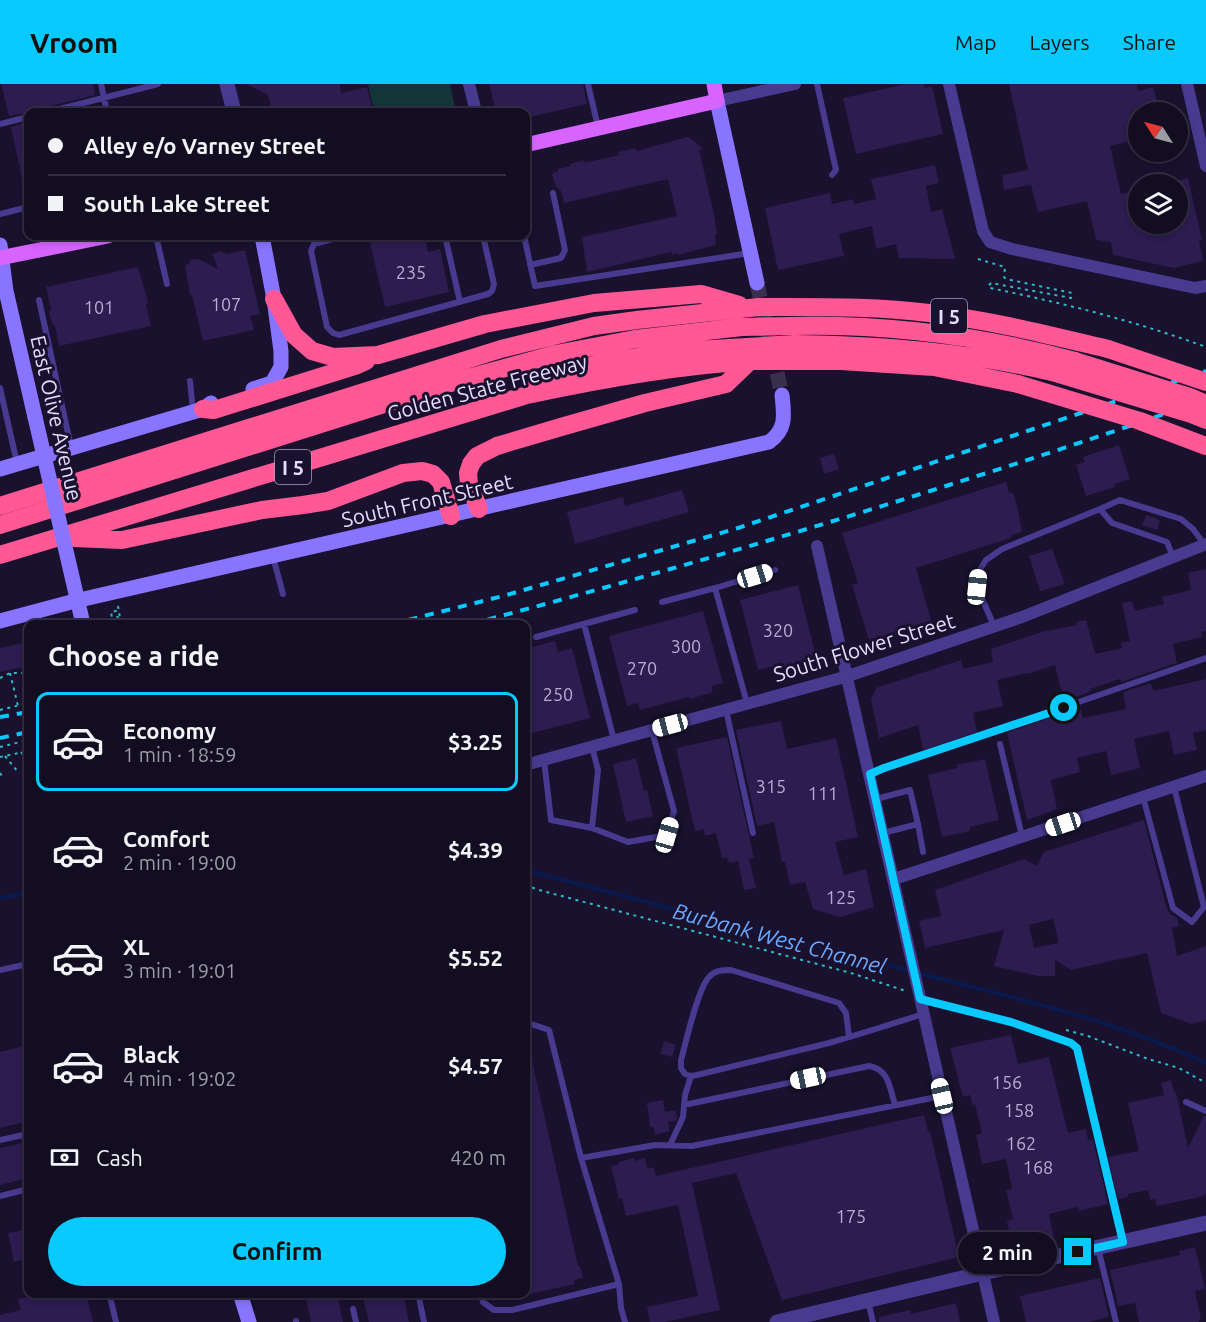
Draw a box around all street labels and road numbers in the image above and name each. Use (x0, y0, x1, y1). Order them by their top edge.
road number: I 5 (931, 299, 967, 333)
street label: East Olive Avenue (26, 333, 88, 503)
street label: Golden State Freeway (384, 349, 590, 425)
road number: I 5 (275, 450, 311, 484)
street label: South Front Street (339, 469, 515, 531)
street label: South Flower Street (770, 608, 958, 686)

